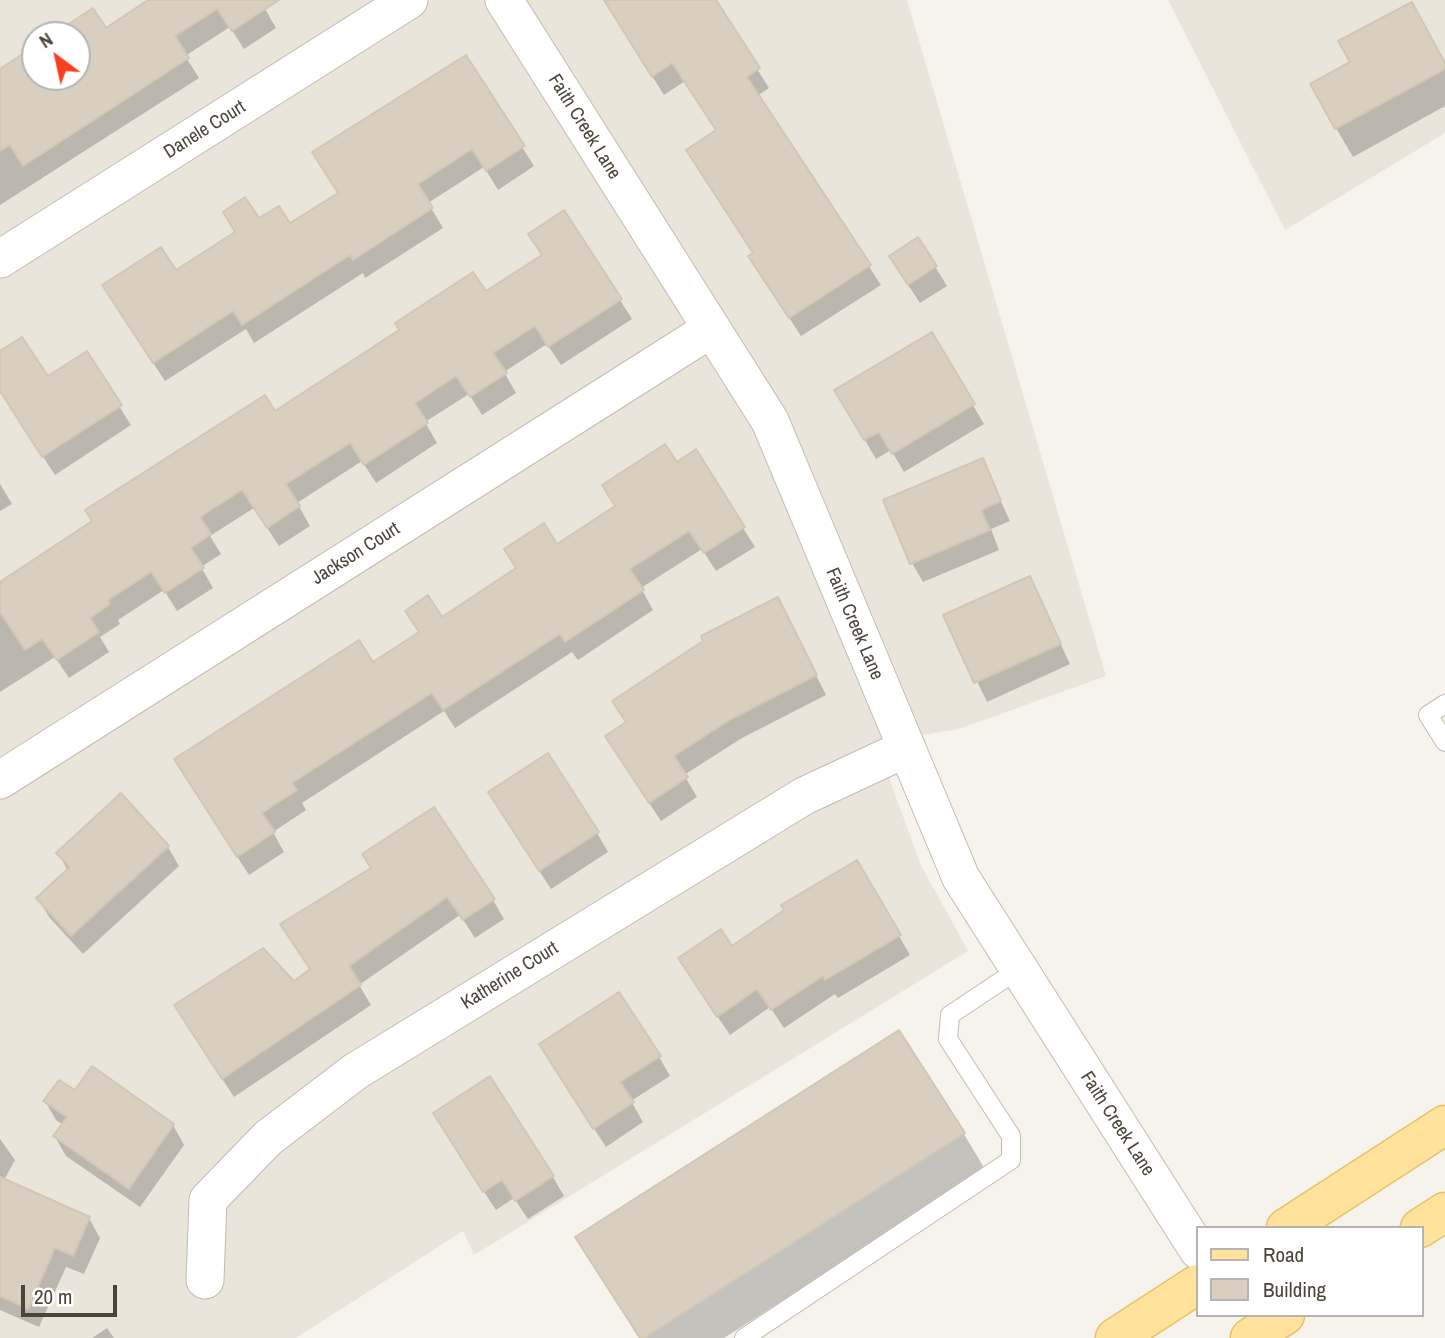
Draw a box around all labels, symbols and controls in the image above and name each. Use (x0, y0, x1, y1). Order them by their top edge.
north arrow (21, 21, 91, 91)
text: N (34, 26, 57, 54)
street label: Faith Creek Lane (543, 70, 625, 184)
street label: Danele Court (160, 96, 250, 164)
street label: Jackson Court (308, 518, 404, 590)
street label: Faith Creek Lane (820, 564, 888, 684)
street label: Katherine Court (457, 937, 563, 1015)
street label: Faith Creek Lane (1075, 1068, 1159, 1180)
legend (1196, 1226, 1424, 1317)
text: Road (1263, 1240, 1304, 1269)
scale bar (24, 1272, 121, 1316)
text: Building (1263, 1275, 1326, 1304)
text: 20 m (34, 1282, 72, 1311)

